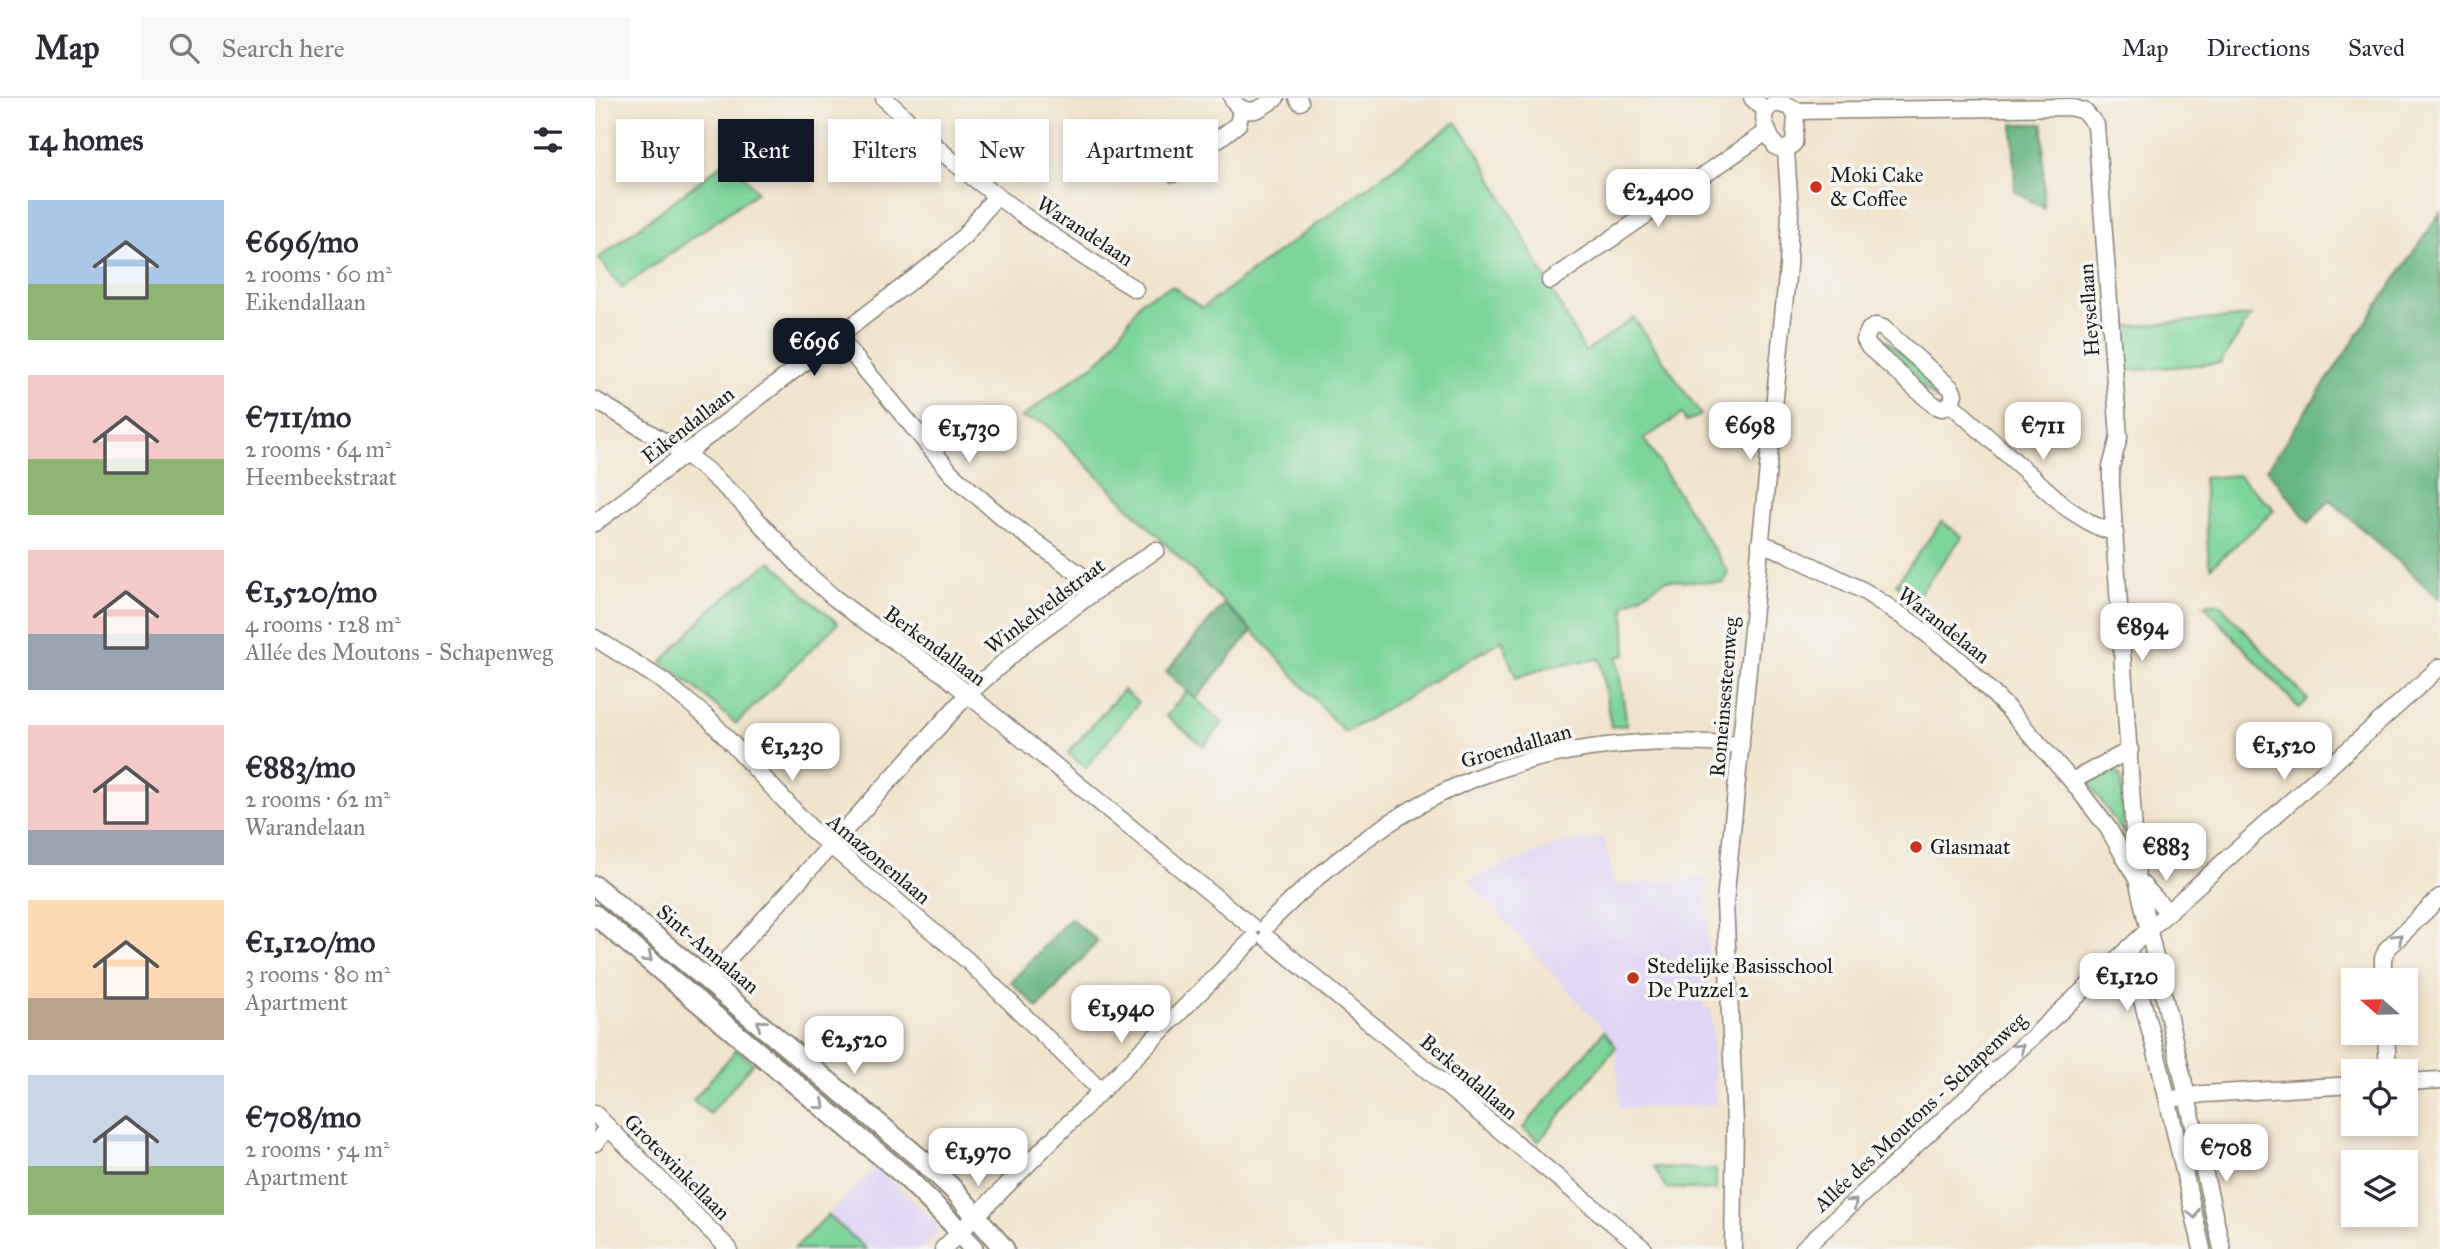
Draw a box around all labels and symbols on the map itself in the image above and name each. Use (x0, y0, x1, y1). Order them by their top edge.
place label: Moki Cake & Coffee (1830, 162, 1924, 212)
pin: €2,400 (1601, 170, 1715, 229)
marker: Moki Cake & Coffee (1808, 179, 1824, 195)
street label: Warandelaan (1032, 190, 1138, 272)
street label: Heysellaan (2073, 263, 2105, 357)
pin: €696 (773, 318, 855, 378)
street label: Eikendallaan (637, 381, 739, 469)
pin: €698 (1709, 402, 1791, 462)
pin: €711 (2002, 402, 2084, 462)
pin: €1,730 (912, 406, 1026, 465)
street label: Winkelveldstraat (980, 552, 1111, 660)
street label: Warandelaan (1893, 581, 1995, 669)
street label: Berkendallaan (879, 600, 991, 692)
pin: €894 (2101, 603, 2183, 663)
street label: Romeinsesteenweg (1704, 615, 1744, 778)
street label: Groendallaan (1458, 718, 1574, 774)
pin: €1,520 (2227, 722, 2341, 782)
pin: €1,230 (735, 724, 849, 783)
street label: Amazonenlaan (821, 807, 936, 910)
pin: €883 (2125, 824, 2207, 883)
place label: Glasmaat (1930, 834, 2011, 860)
marker: Glasmaat (1908, 839, 1924, 855)
street label: Sint-Annalaan (651, 899, 765, 999)
one-way arrow (2390, 934, 2403, 947)
one-way arrow (640, 950, 653, 962)
place label: Stedelijke Basisschool De Puzzel 2 (1647, 953, 1833, 1003)
pin: €1,120 (2070, 954, 2184, 1013)
north arrow (2341, 968, 2419, 1045)
marker: Stedelijke Basisschool De Puzzel 2 (1625, 970, 1641, 986)
pin: €1,940 (1064, 986, 1178, 1045)
street label: Allée des Moutons - Schapenweg (1808, 1006, 2032, 1218)
pin: €2,520 (797, 1016, 911, 1076)
one-way arrow (756, 1020, 769, 1032)
street label: Berkendallaan (1415, 1029, 1523, 1125)
one-way arrow (2012, 1044, 2025, 1057)
one-way arrow (813, 1097, 826, 1109)
street label: Grotewinkellaan (618, 1108, 736, 1226)
pin: €708 (2185, 1124, 2267, 1184)
pin: €1,970 (921, 1128, 1035, 1188)
one-way arrow (1845, 1198, 1858, 1211)
one-way arrow (2186, 1208, 2200, 1220)

